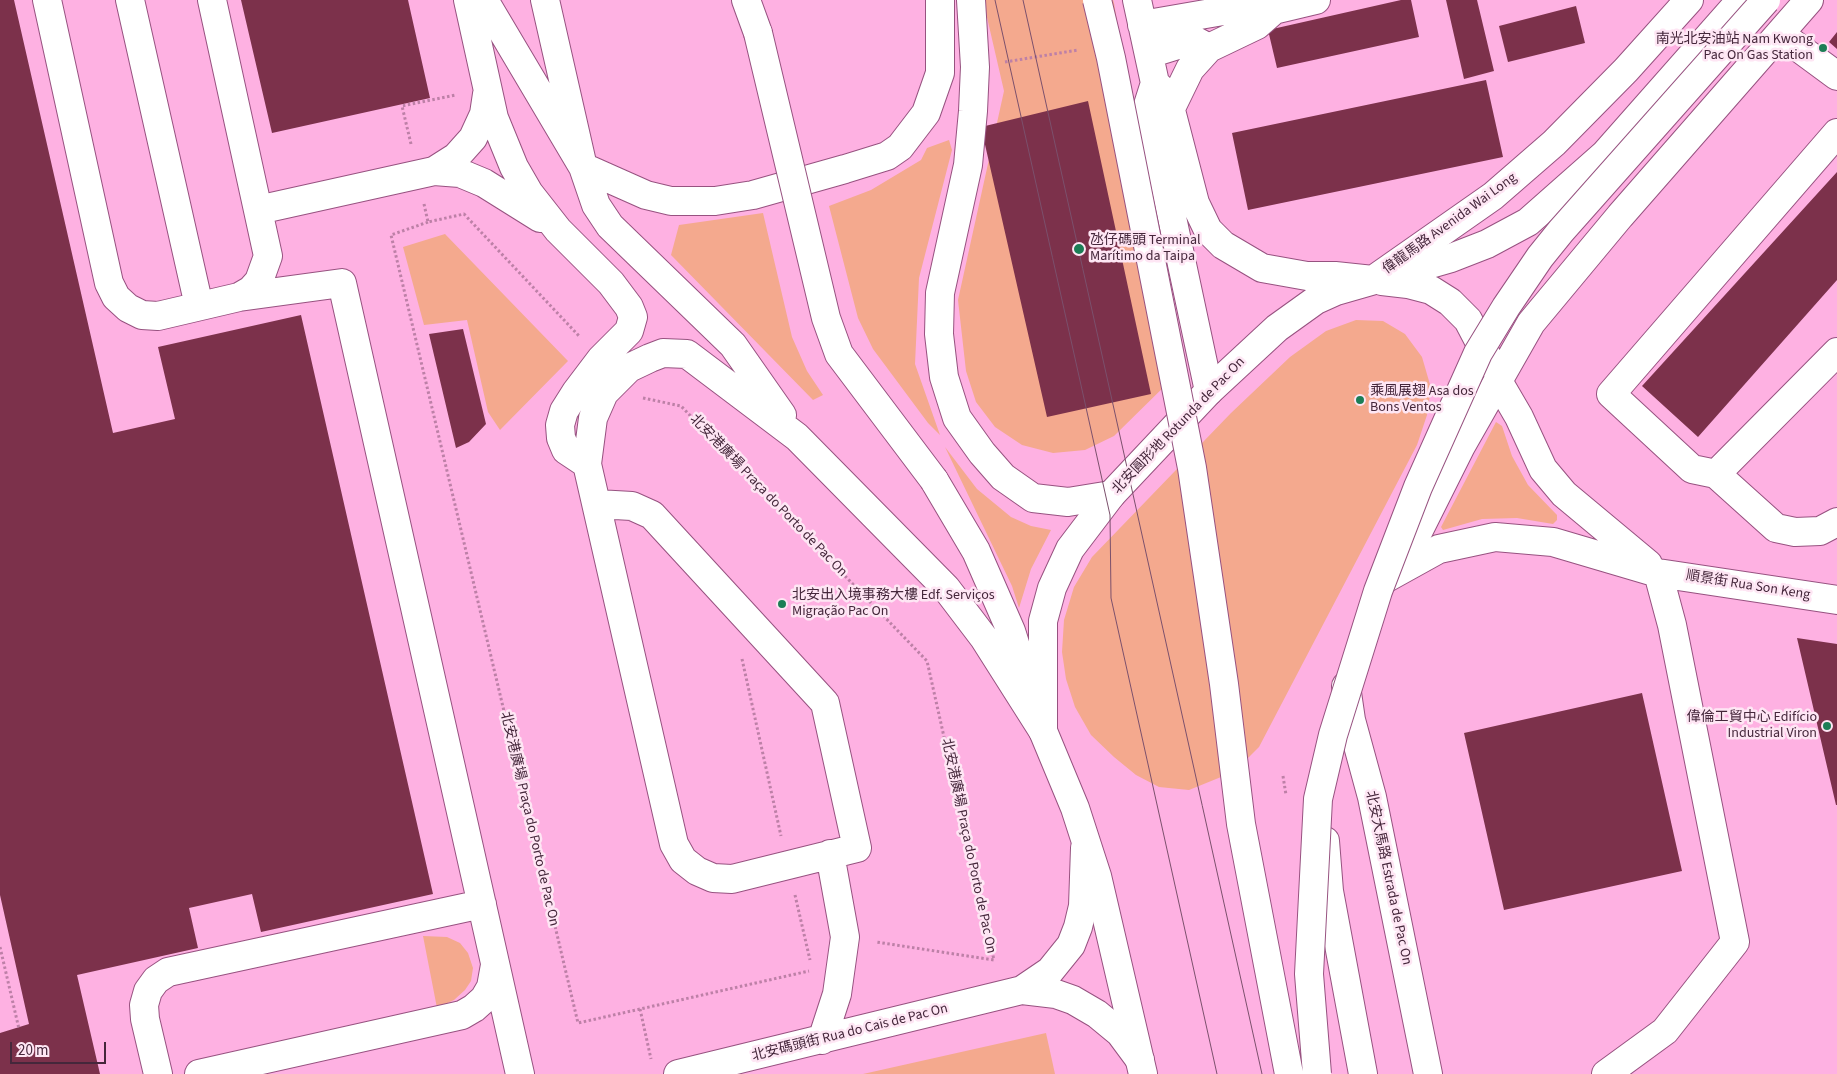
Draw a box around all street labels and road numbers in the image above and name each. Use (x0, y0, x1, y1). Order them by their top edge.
street label: 偉龍馬路 Avenida Wai Long (1380, 170, 1520, 278)
street label: 北安圓形地 Rotunda de Pac On (1109, 354, 1249, 498)
street label: 北安港廣場 Praça do Porto de Pac On (686, 411, 850, 581)
street label: 順景街 Rua Son Keng (1685, 568, 1811, 604)
street label: 北安港廣場 Praça do Porto de Pac On (496, 710, 562, 928)
street label: 北安港廣場 Praça do Porto de Pac On (937, 737, 999, 955)
street label: 北安大馬路 Estrada de Pac On (1361, 789, 1415, 967)
street label: 北安碼頭街 Rua do Cais de Pac On (750, 1000, 950, 1066)

